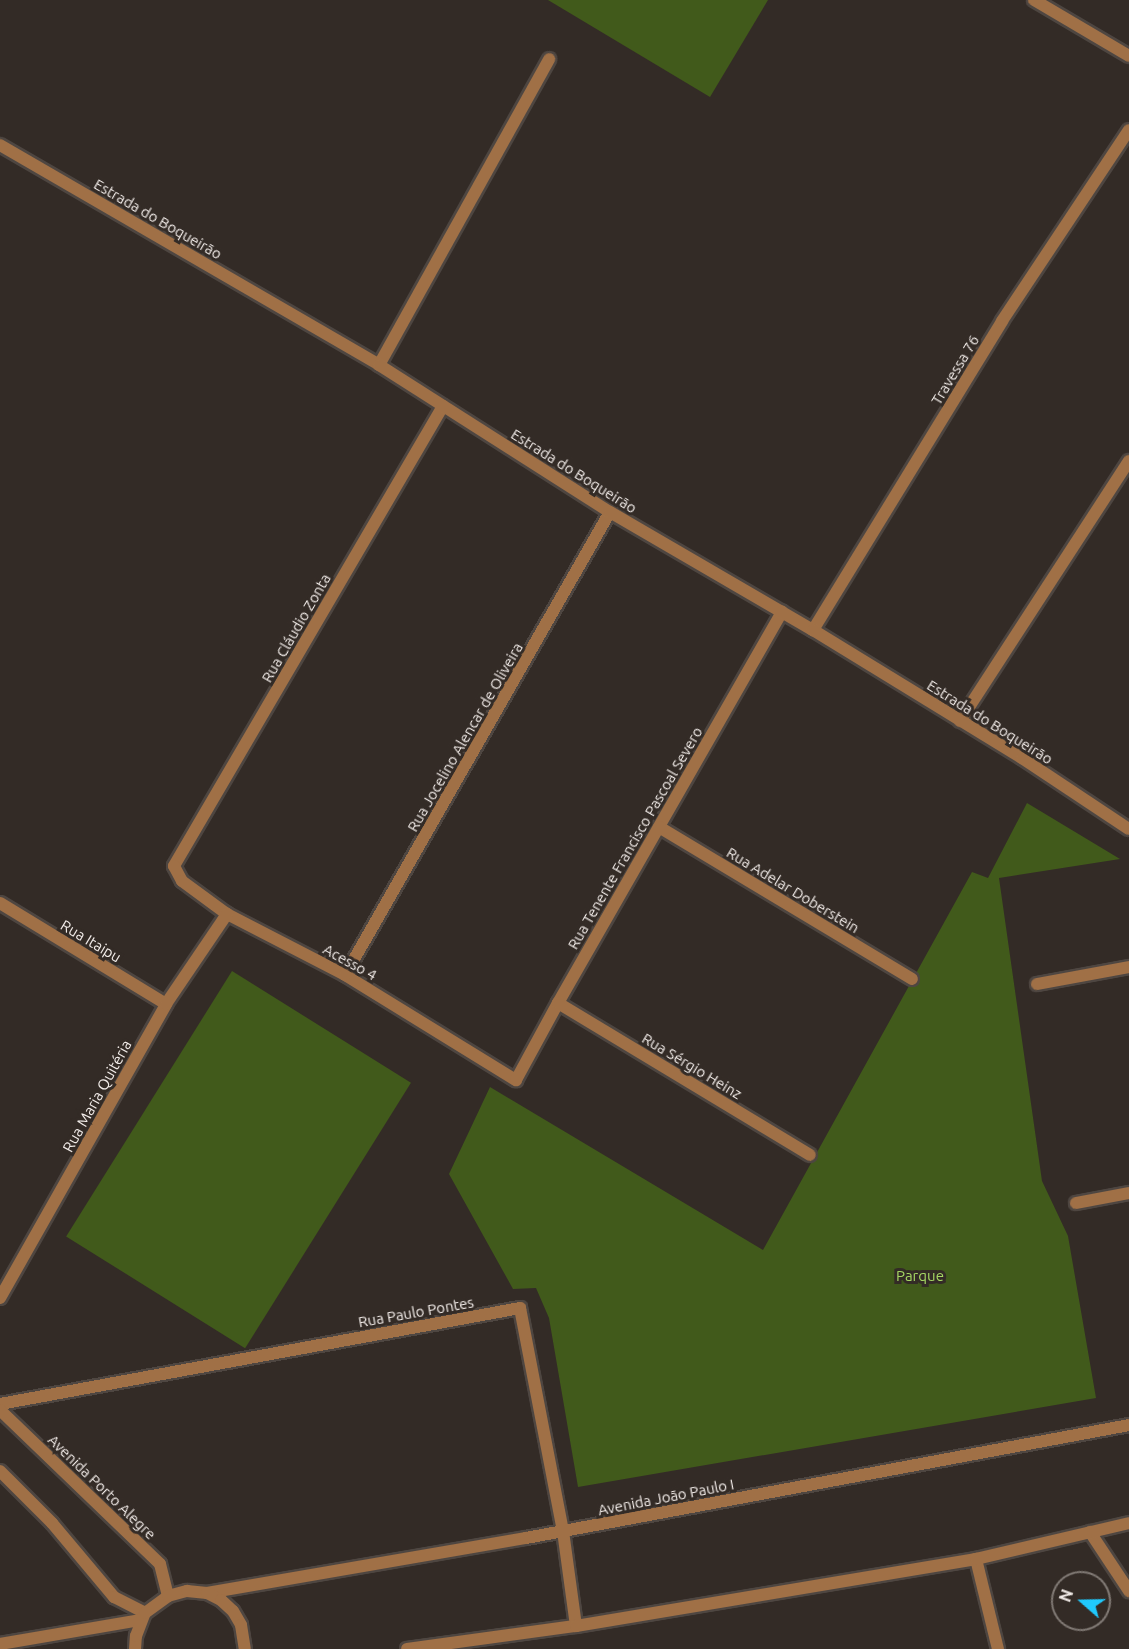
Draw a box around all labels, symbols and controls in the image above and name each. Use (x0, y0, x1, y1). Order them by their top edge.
street label: Estrada do Boqueirão (91, 175, 225, 263)
street label: Travessa 76 (927, 332, 983, 408)
street label: Estrada do Boqueirão (508, 425, 640, 517)
street label: Rua Cláudio Zonta (258, 571, 334, 685)
street label: Rua Jocelino Alencar de Oliveira (403, 639, 527, 835)
street label: Estrada do Boqueirão (924, 676, 1056, 768)
street label: Rua Tenente Francisco Pascoal Severo (564, 724, 706, 952)
street label: Rua Adelar Doberstein (723, 843, 863, 937)
street label: Rua Itaipu (57, 916, 125, 966)
street label: Acesso 4 (320, 940, 380, 984)
street label: Rua Sérgio Heinz (639, 1029, 745, 1103)
street label: Rua Maria Quitéria (59, 1037, 135, 1155)
park label: Parque (896, 1267, 944, 1285)
street label: Rua Paulo Pontes (357, 1293, 475, 1331)
street label: Avenida Porto Alegre (44, 1431, 160, 1543)
street label: Avenida João Paulo I (596, 1475, 736, 1519)
north arrow (1051, 1571, 1111, 1631)
text: N (1055, 1587, 1076, 1604)

